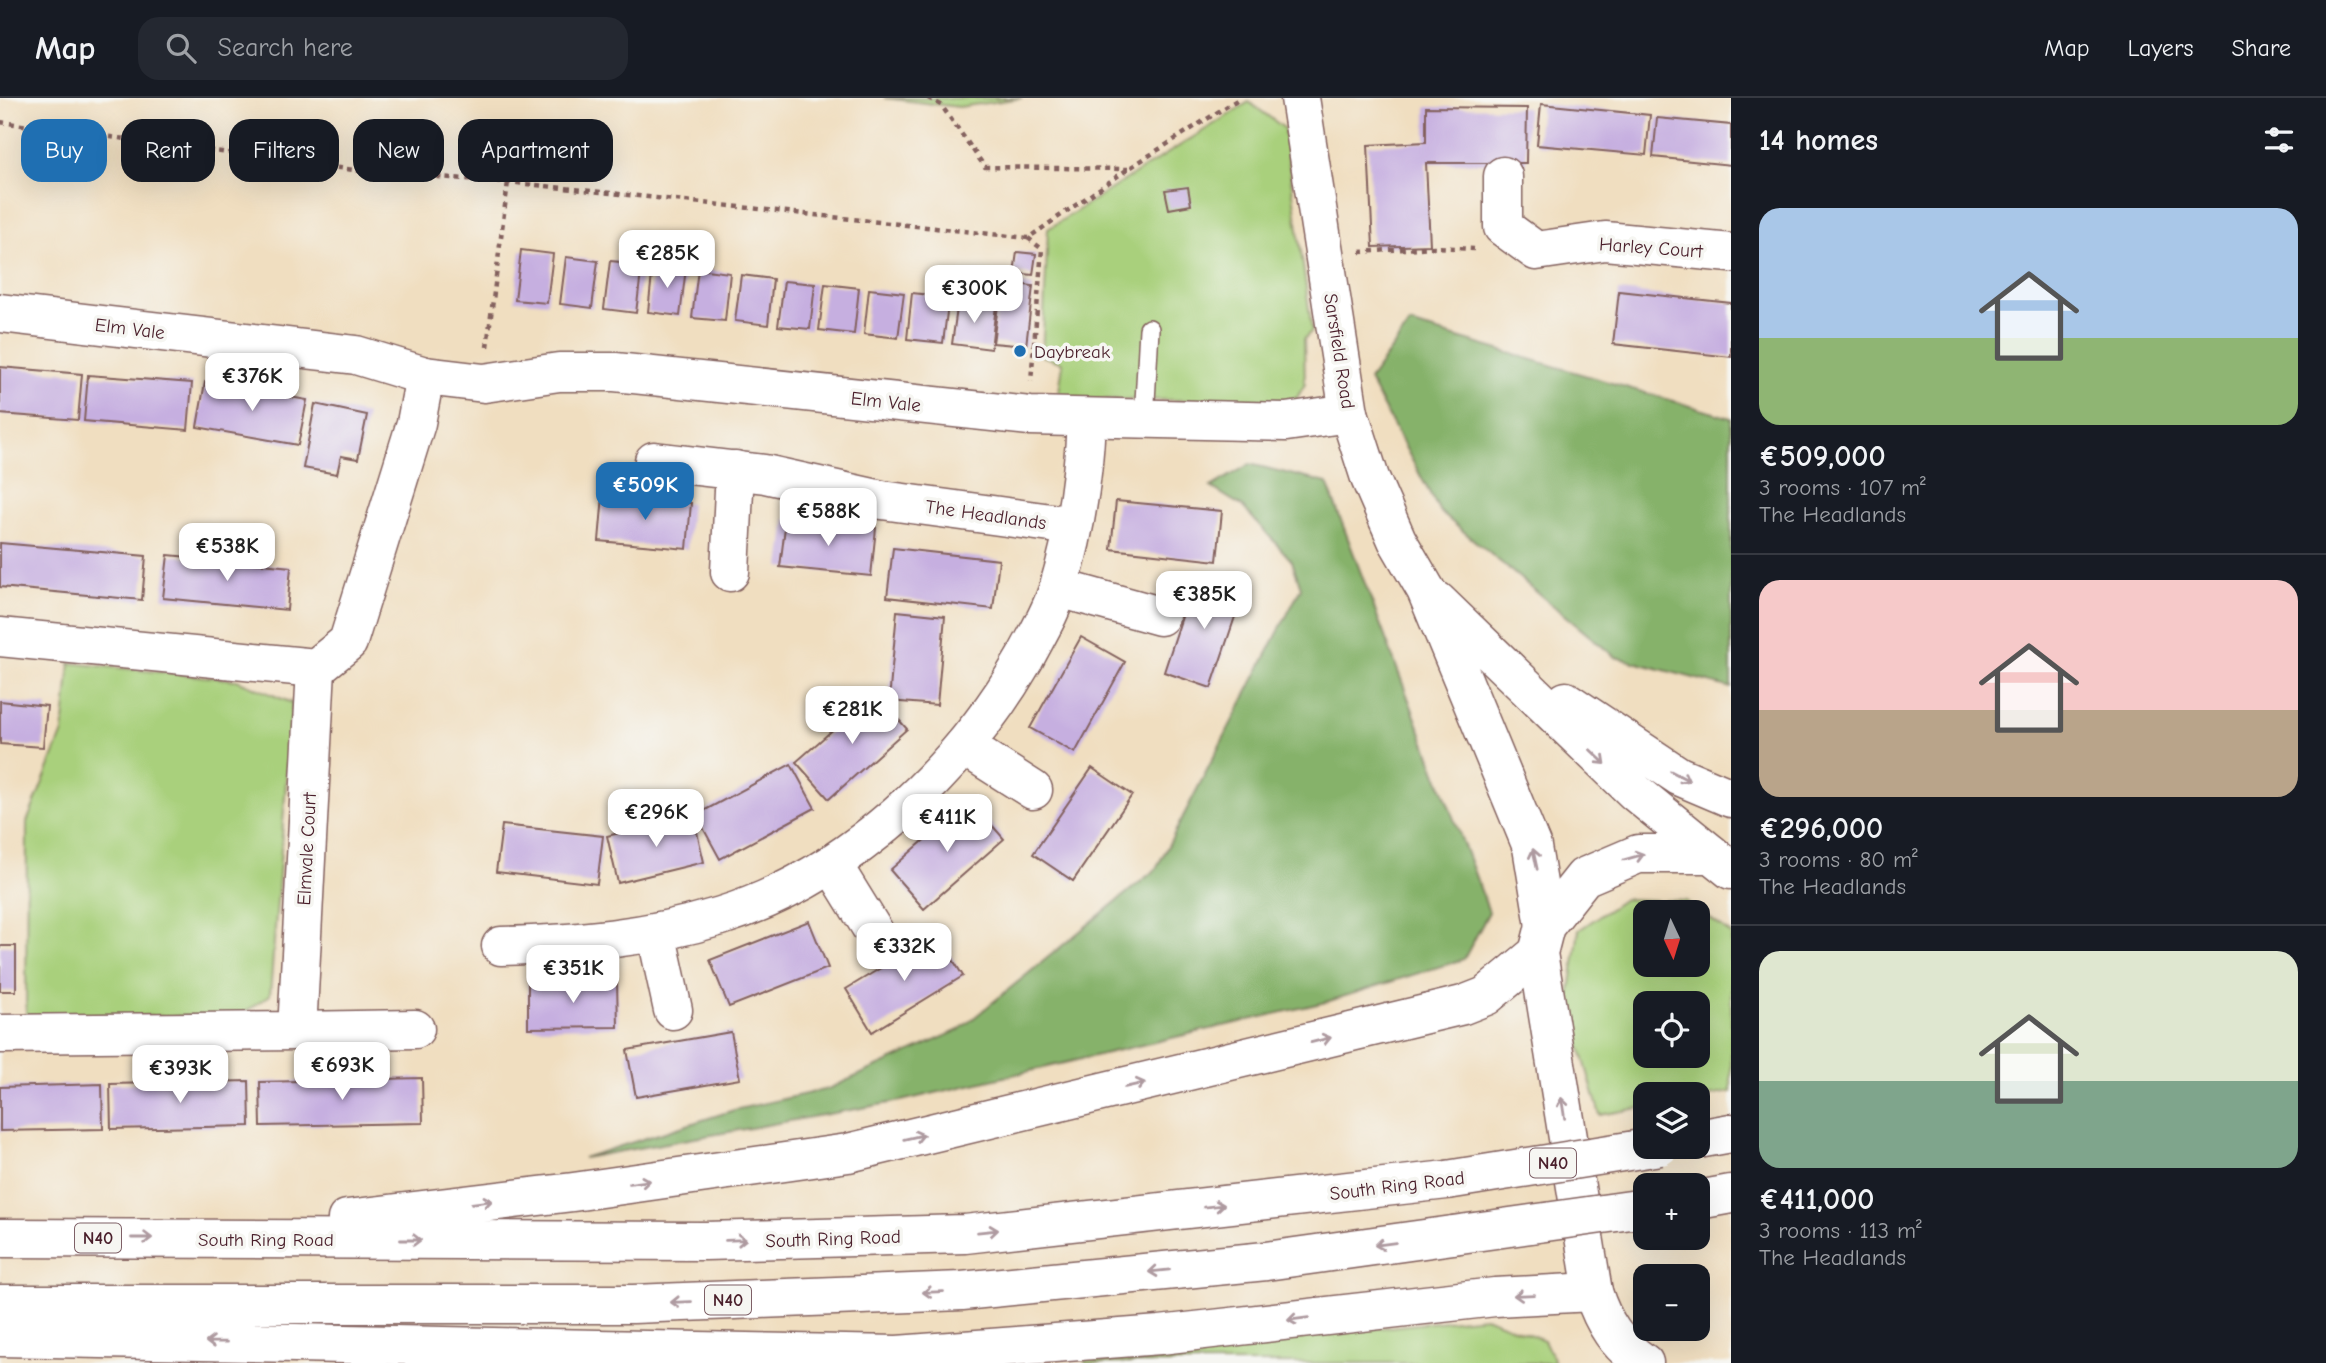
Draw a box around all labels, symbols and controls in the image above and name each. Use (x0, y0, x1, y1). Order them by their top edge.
search box (138, 17, 628, 80)
text: Map (35, 29, 96, 67)
icon: search (162, 29, 200, 67)
text: Search here (218, 33, 353, 63)
text: Map (2044, 34, 2090, 62)
text: Layers (2128, 34, 2193, 62)
text: Share (2231, 34, 2291, 62)
chip: Buy (21, 119, 107, 182)
chip: Rent (121, 119, 215, 182)
chip: Filters (229, 119, 339, 182)
chip: New (353, 119, 444, 182)
chip: Apartment (458, 119, 613, 182)
icon: filters (2260, 121, 2298, 159)
text: 14 homes (1759, 123, 1878, 158)
pin: €285K (618, 230, 716, 290)
street label: Harley Court (1598, 233, 1704, 263)
text: €285K (635, 239, 699, 266)
icon: home (1966, 253, 2092, 379)
pin: €300K (925, 266, 1023, 325)
text: €300K (941, 274, 1007, 301)
street label: Sarsfield Road (1319, 292, 1359, 410)
street label: Elm Vale (94, 314, 166, 344)
place label: Daybreak (1034, 341, 1111, 363)
marker: Daybreak (1012, 343, 1028, 359)
pin: €376K (203, 354, 301, 413)
text: €376K (221, 362, 283, 389)
street label: Elm Vale (850, 387, 922, 417)
text: €509,000 (1759, 439, 1886, 474)
pin: €509K (596, 462, 694, 522)
text: €509K (612, 471, 678, 498)
text: 3 rooms · 107 m² (1759, 474, 1926, 501)
pin: €588K (779, 489, 877, 548)
street label: The Headlands (924, 496, 1048, 534)
text: €588K (796, 497, 860, 524)
text: The Headlands (1759, 501, 1906, 528)
pin: €538K (178, 524, 276, 583)
text: €538K (195, 532, 259, 559)
pin: €385K (1155, 572, 1253, 631)
text: €385K (1172, 580, 1236, 607)
icon: home (1966, 625, 2092, 751)
pin: €281K (803, 686, 901, 746)
text: €281K (821, 695, 883, 722)
one-way arrow (1589, 748, 1606, 765)
one-way arrow (1669, 769, 1690, 783)
pin: €296K (607, 790, 705, 849)
street label: Elmvale Court (293, 791, 321, 906)
pin: €411K (898, 794, 996, 854)
text: €296K (624, 798, 688, 825)
text: €411K (918, 803, 976, 830)
text: €296,000 (1759, 811, 1883, 846)
text: 3 rooms · 80 m² (1759, 846, 1918, 873)
one-way arrow (1527, 848, 1541, 871)
one-way arrow (1623, 850, 1645, 863)
text: The Headlands (1759, 873, 1906, 900)
north arrow (1633, 900, 1710, 976)
map controls (1633, 900, 1710, 1341)
pin: €332K (855, 924, 953, 983)
text: €332K (873, 932, 935, 959)
pin: €351K (524, 946, 622, 1005)
text: €351K (542, 954, 604, 981)
button: locate (1633, 991, 1710, 1068)
icon: home (1966, 996, 2092, 1122)
one-way arrow (1309, 1033, 1332, 1046)
pin: €693K (293, 1042, 391, 1102)
pin: €393K (131, 1046, 229, 1105)
text: €693K (310, 1051, 374, 1078)
text: €393K (148, 1054, 212, 1081)
one-way arrow (1124, 1078, 1146, 1091)
button: layers (1633, 1082, 1710, 1159)
one-way arrow (1556, 1097, 1569, 1120)
one-way arrow (902, 1130, 925, 1143)
road number: N40 (1530, 1148, 1576, 1178)
street label: South Ring Road (1328, 1167, 1466, 1205)
button: + (1633, 1173, 1710, 1250)
one-way arrow (628, 1176, 651, 1189)
text: €411,000 (1759, 1182, 1875, 1217)
one-way arrow (470, 1196, 493, 1209)
one-way arrow (1202, 1200, 1225, 1213)
text: 3 rooms · 113 m² (1759, 1217, 1922, 1244)
road number: N40 (75, 1224, 121, 1252)
one-way arrow (976, 1225, 999, 1238)
street label: South Ring Road (765, 1226, 901, 1252)
street label: South Ring Road (198, 1229, 334, 1251)
one-way arrow (130, 1231, 153, 1245)
one-way arrow (399, 1233, 422, 1247)
one-way arrow (725, 1234, 748, 1247)
one-way arrow (1374, 1238, 1397, 1251)
text: The Headlands (1759, 1244, 1906, 1271)
button: − (1633, 1264, 1710, 1341)
one-way arrow (1149, 1265, 1171, 1278)
road number: N40 (705, 1286, 751, 1315)
one-way arrow (922, 1286, 945, 1299)
one-way arrow (1513, 1289, 1536, 1302)
one-way arrow (670, 1296, 693, 1309)
one-way arrow (1287, 1313, 1310, 1326)
one-way arrow (205, 1335, 228, 1348)

